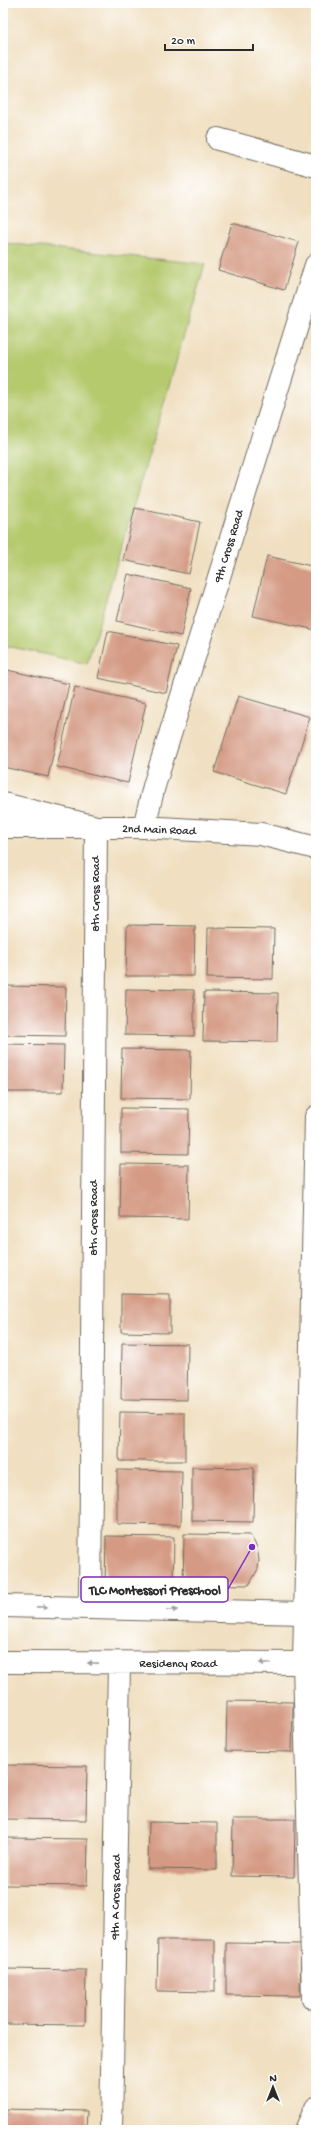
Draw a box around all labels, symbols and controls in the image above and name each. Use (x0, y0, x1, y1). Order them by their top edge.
scale bar (165, 26, 253, 52)
text: 20 m (171, 35, 196, 49)
street label: 9th Cross Road (212, 508, 248, 585)
street label: 2nd Main Road (122, 823, 197, 839)
street label: 8th Cross Road (90, 855, 104, 932)
street label: 8th Cross Road (88, 1179, 102, 1256)
callout: TLC Montessori Preschool (81, 1577, 228, 1602)
text: TLC Montessori Preschool (88, 1584, 221, 1599)
one-way arrow (36, 1603, 48, 1610)
one-way arrow (166, 1606, 178, 1613)
street label: Residency Road (139, 1658, 218, 1672)
one-way arrow (86, 1660, 99, 1666)
one-way arrow (258, 1660, 271, 1666)
street label: 9th A Cross Road (109, 1853, 125, 1941)
north arrow (253, 2067, 293, 2107)
text: N (269, 2073, 277, 2085)

